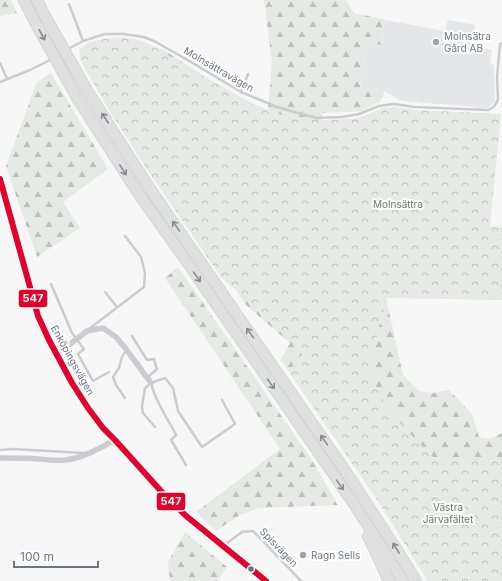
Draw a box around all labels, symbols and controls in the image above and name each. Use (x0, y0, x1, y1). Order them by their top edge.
one-way arrow (39, 28, 47, 40)
place label: Molnsätra Gård AB (444, 30, 491, 54)
marker: Molnsätra Gård AB (431, 37, 441, 47)
street label: Molnsättravägen (182, 44, 256, 94)
one-way arrow (100, 112, 109, 123)
one-way arrow (120, 164, 128, 176)
park label: Molnsättra (373, 198, 423, 210)
one-way arrow (172, 221, 180, 232)
one-way arrow (193, 271, 201, 282)
line badge: 547 (18, 289, 48, 308)
text: 547 (23, 291, 43, 305)
street label: Enköpingsvägen (49, 323, 97, 397)
one-way arrow (246, 328, 254, 339)
one-way arrow (267, 378, 275, 389)
one-way arrow (320, 435, 328, 446)
one-way arrow (336, 479, 344, 490)
line badge: 547 (156, 492, 186, 511)
text: 547 (161, 494, 181, 508)
park label: Västra Järvafältet (423, 501, 474, 525)
street label: Spisvägen (258, 525, 301, 569)
scale bar (14, 543, 98, 569)
one-way arrow (392, 543, 400, 554)
text: 100 m (20, 549, 54, 564)
place label: Ragn Sells (311, 549, 360, 561)
marker: Ragn Sells (298, 550, 308, 560)
unlabelled marker (246, 564, 256, 574)

